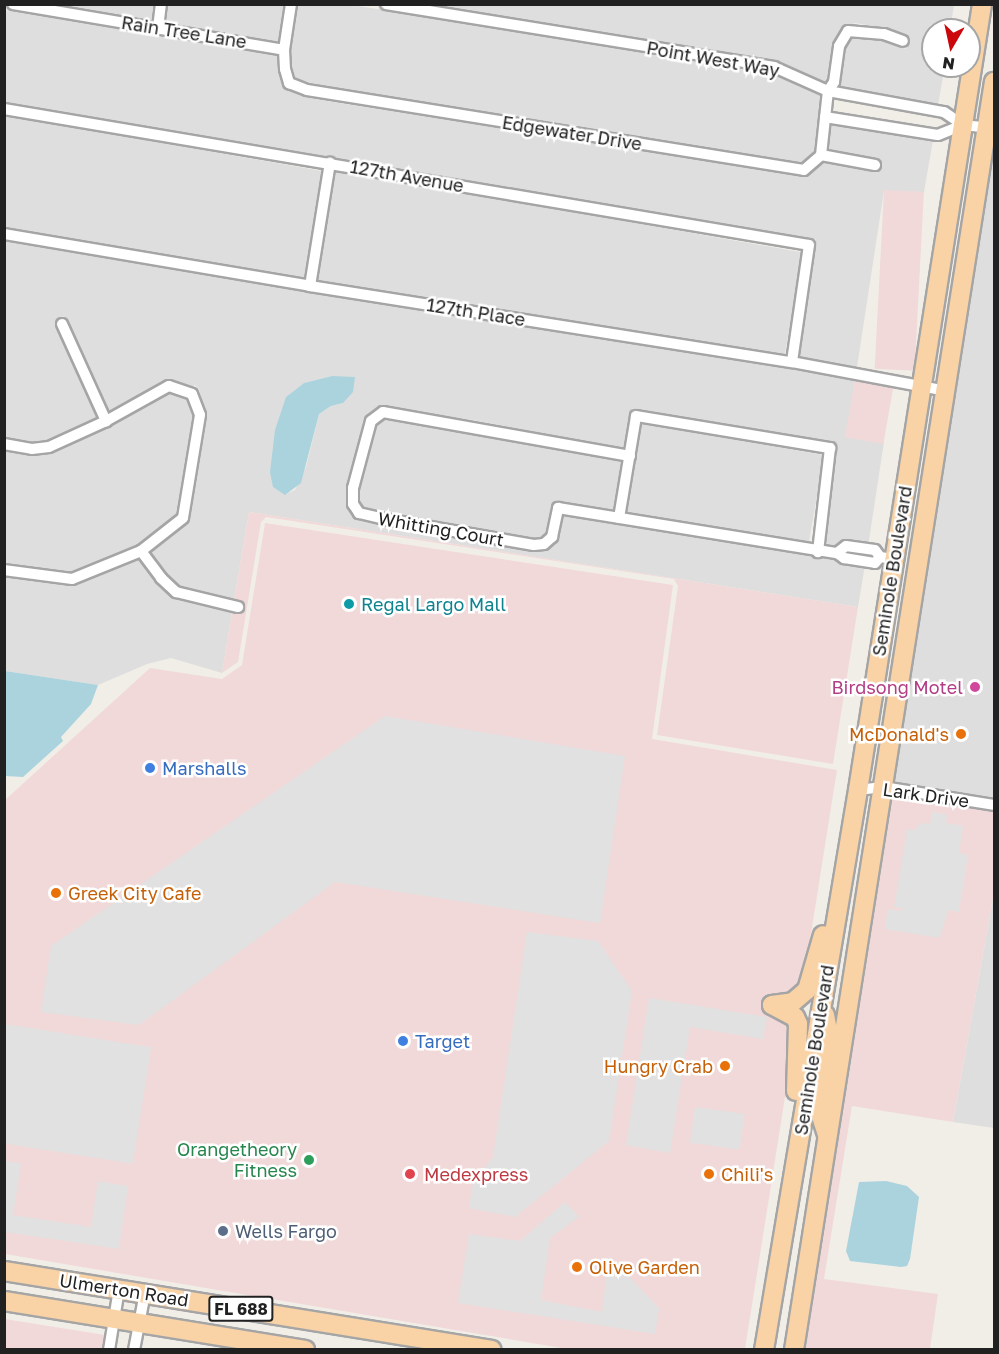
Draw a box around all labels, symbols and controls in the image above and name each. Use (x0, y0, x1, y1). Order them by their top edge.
street label: Rain Tree Lane (120, 11, 248, 53)
north arrow (921, 18, 981, 78)
street label: Point West Way (645, 37, 781, 81)
text: N (941, 53, 956, 75)
street label: Edgewater Drive (501, 111, 643, 155)
street label: 127th Avenue (348, 155, 466, 197)
street label: 127th Place (425, 294, 527, 330)
street label: Seminole Boulevard (868, 484, 916, 658)
street label: Whitting Court (376, 507, 506, 551)
place label: Regal Largo Mall (361, 593, 506, 615)
marker: Regal Largo Mall (342, 597, 356, 611)
place label: Birdsong Motel (832, 676, 963, 698)
marker: Birdsong Motel (968, 680, 982, 694)
place label: McDonald's (849, 723, 949, 745)
marker: McDonald's (954, 727, 968, 741)
place label: Marshalls (162, 757, 247, 779)
marker: Marshalls (143, 761, 157, 775)
street label: Lark Drive (881, 778, 971, 812)
place label: Greek City Cafe (68, 882, 202, 904)
marker: Greek City Cafe (49, 886, 63, 900)
street label: Seminole Boulevard (790, 963, 838, 1137)
place label: Target (415, 1030, 470, 1052)
marker: Target (396, 1034, 410, 1048)
place label: Hungry Crab (604, 1055, 713, 1077)
marker: Hungry Crab (718, 1059, 732, 1073)
place label: Orangetheory Fitness (177, 1139, 297, 1182)
marker: Orangetheory Fitness (302, 1153, 316, 1167)
place label: Medexpress (424, 1163, 528, 1185)
place label: Chili's (721, 1163, 773, 1185)
marker: Medexpress (401, 1165, 419, 1183)
marker: Chili's (702, 1167, 716, 1181)
place label: Wells Fargo (235, 1220, 337, 1242)
marker: Wells Fargo (216, 1224, 230, 1238)
place label: Olive Garden (589, 1256, 700, 1278)
marker: Olive Garden (570, 1260, 584, 1274)
street label: Ulmerton Road (58, 1269, 190, 1311)
road number: FL 688 (208, 1296, 274, 1322)

